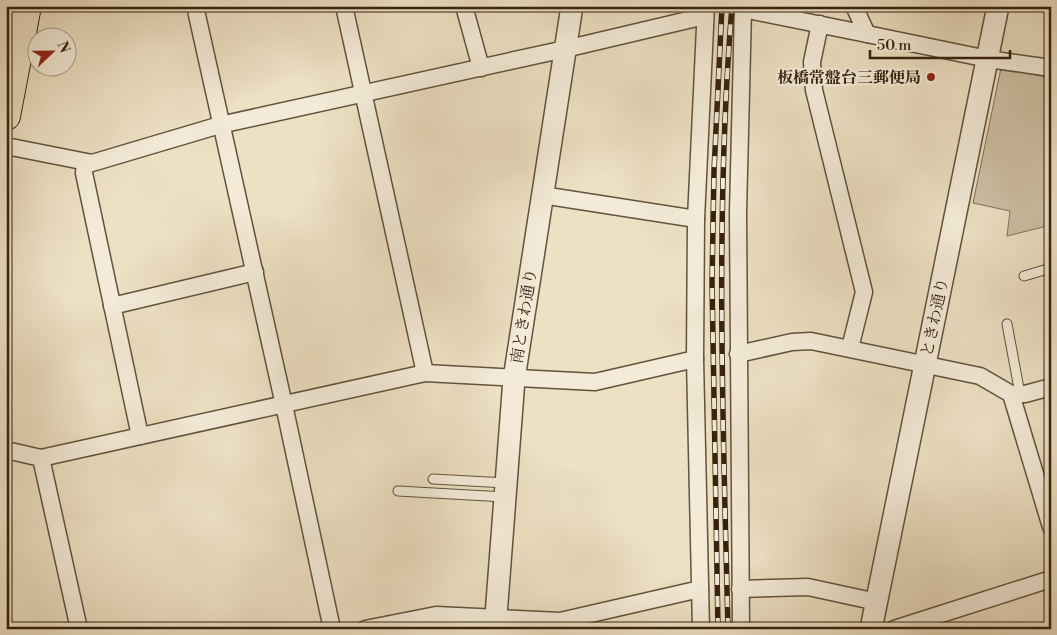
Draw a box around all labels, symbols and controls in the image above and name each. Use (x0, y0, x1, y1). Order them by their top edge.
north arrow (28, 28, 78, 78)
scale bar (870, 28, 1010, 60)
text: 50 m (877, 36, 911, 55)
text: N (53, 39, 74, 56)
place label: 板橋常盤台三郵便局 (777, 68, 921, 88)
marker: 板橋常盤台三郵便局 (925, 71, 937, 83)
street label: 南ときわ通り (507, 267, 541, 365)
street label: ときわ通り (917, 276, 953, 358)

